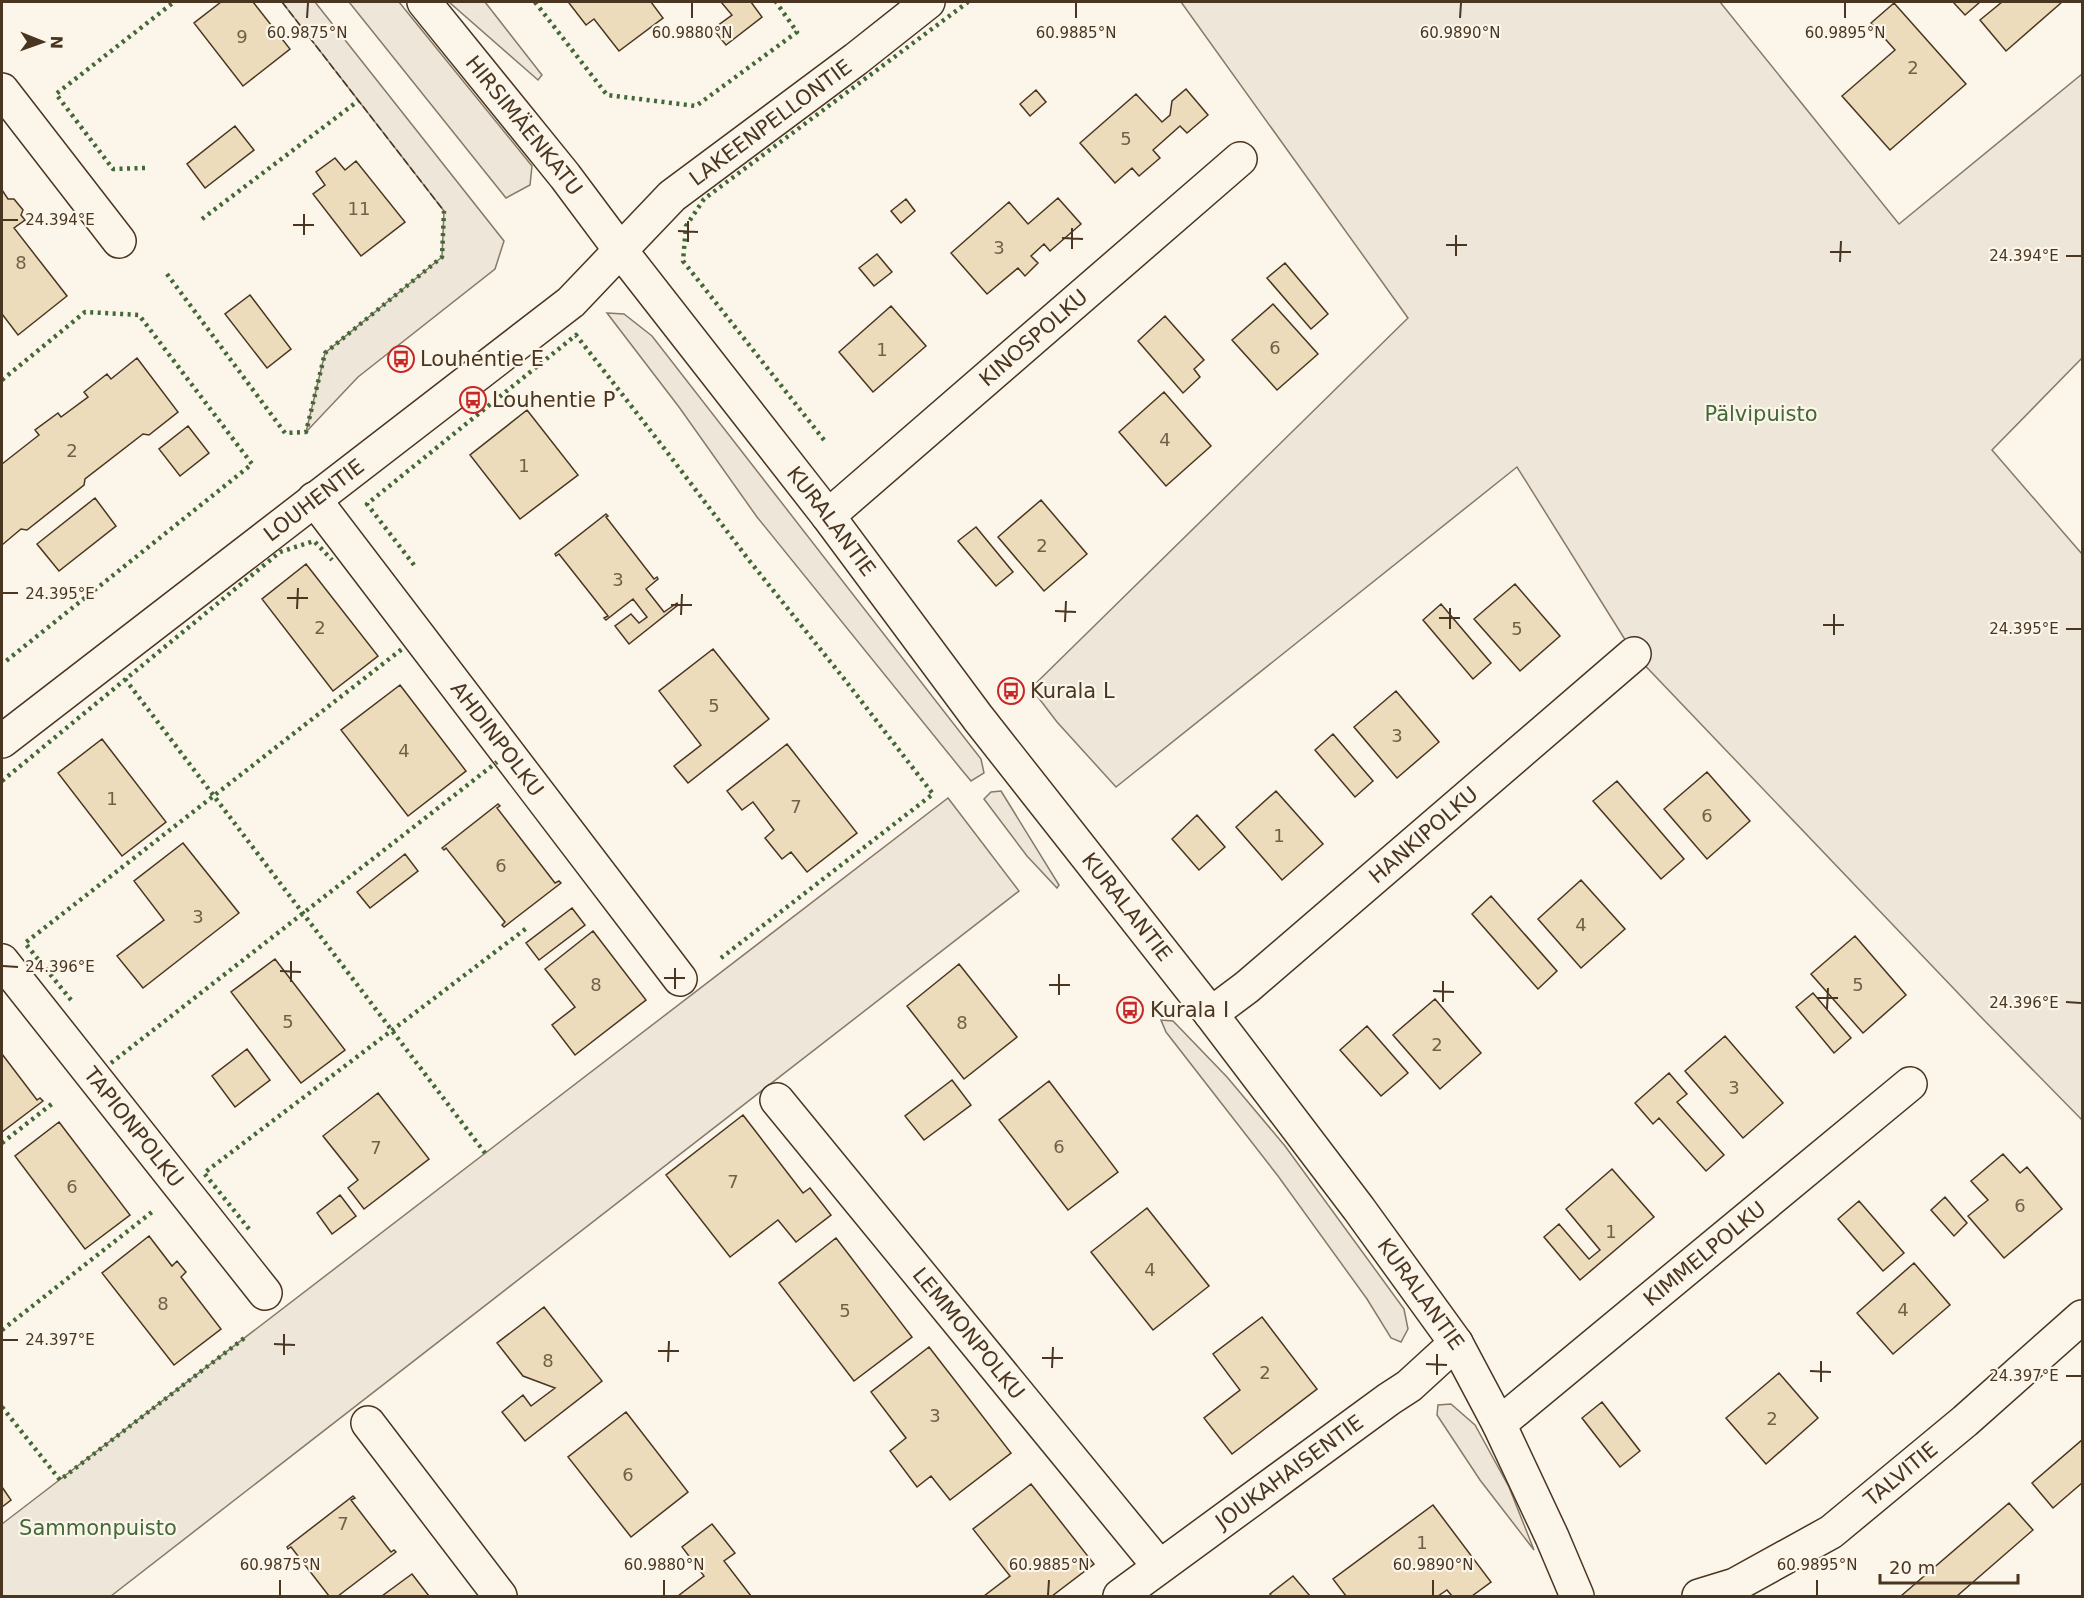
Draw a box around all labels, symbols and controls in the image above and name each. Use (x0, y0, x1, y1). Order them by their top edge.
north arrow (12, 12, 72, 72)
text: 60.9875°N (267, 24, 347, 42)
text: 60.9880°N (652, 24, 732, 42)
text: 60.9885°N (1036, 24, 1116, 42)
text: 60.9890°N (1420, 24, 1500, 42)
text: 60.9895°N (1805, 24, 1885, 42)
house number: 9 (236, 26, 248, 47)
text: N (47, 35, 66, 49)
street label: HIRSIMÄENKATU (461, 51, 587, 200)
street label: LAKEENPELLONTIE (685, 55, 856, 191)
house number: 2 (1907, 57, 1919, 78)
house number: 5 (1120, 128, 1132, 149)
house number: 11 (348, 198, 370, 219)
text: 24.394°E (25, 211, 95, 229)
house number: 3 (993, 237, 1005, 258)
text: 24.394°E (1989, 247, 2059, 265)
house number: 8 (15, 252, 27, 273)
street label: KINOSPOLKU (975, 285, 1092, 391)
house number: 6 (1269, 337, 1281, 358)
house number: 1 (876, 339, 888, 360)
bus stop icon: Louhentie E (386, 344, 416, 374)
place label: Louhentie E (420, 347, 544, 371)
bus stop icon: Louhentie P (458, 385, 488, 415)
place label: Louhentie P (492, 388, 615, 412)
park label: Pälvipuisto (1704, 402, 1818, 426)
house number: 4 (1159, 429, 1171, 450)
house number: 2 (66, 440, 78, 461)
street label: LOUHENTIE (259, 454, 369, 546)
house number: 1 (518, 455, 530, 476)
street label: KURALANTIE (782, 462, 880, 581)
house number: 2 (1036, 535, 1048, 556)
house number: 3 (612, 569, 624, 590)
text: 24.395°E (25, 585, 95, 603)
house number: 2 (314, 617, 326, 638)
house number: 5 (1511, 618, 1523, 639)
text: 24.395°E (1989, 620, 2059, 638)
bus stop icon: Kurala L (996, 676, 1026, 706)
street label: AHDINPOLKU (446, 677, 548, 801)
place label: Kurala L (1030, 679, 1115, 703)
house number: 5 (708, 695, 720, 716)
house number: 3 (1391, 725, 1403, 746)
house number: 4 (398, 740, 410, 761)
street label: HANKIPOLKU (1364, 782, 1483, 888)
house number: 1 (106, 788, 118, 809)
house number: 7 (790, 796, 802, 817)
house number: 6 (1701, 805, 1713, 826)
house number: 1 (1273, 825, 1285, 846)
street label: KURALANTIE (1077, 848, 1177, 966)
house number: 6 (495, 855, 507, 876)
house number: 3 (192, 906, 204, 927)
house number: 4 (1575, 914, 1587, 935)
text: 24.396°E (25, 958, 95, 976)
house number: 8 (590, 974, 602, 995)
house number: 5 (1852, 974, 1864, 995)
text: 24.396°E (1989, 994, 2059, 1012)
bus stop icon: Kurala I (1115, 995, 1145, 1025)
place label: Kurala I (1150, 998, 1229, 1022)
house number: 5 (282, 1011, 294, 1032)
house number: 8 (956, 1012, 968, 1033)
house number: 2 (1431, 1034, 1443, 1055)
street label: TAPIONPOLKU (78, 1062, 188, 1192)
house number: 3 (1728, 1077, 1740, 1098)
house number: 6 (1053, 1136, 1065, 1157)
house number: 7 (370, 1137, 382, 1158)
house number: 7 (727, 1171, 739, 1192)
house number: 6 (66, 1176, 78, 1197)
house number: 6 (2014, 1195, 2026, 1216)
street label: KIMMELPOLKU (1639, 1197, 1770, 1311)
house number: 1 (1605, 1221, 1617, 1242)
street label: KURALANTIE (1372, 1234, 1469, 1354)
house number: 4 (1144, 1259, 1156, 1280)
street label: LEMMONPOLKU (908, 1263, 1029, 1404)
house number: 8 (157, 1293, 169, 1314)
house number: 4 (1897, 1299, 1909, 1320)
house number: 5 (839, 1300, 851, 1321)
text: 24.397°E (25, 1331, 95, 1349)
house number: 8 (542, 1350, 554, 1371)
house number: 2 (1259, 1362, 1271, 1383)
text: 24.397°E (1989, 1367, 2059, 1385)
house number: 3 (929, 1405, 941, 1426)
house number: 2 (1766, 1408, 1778, 1429)
street label: JOUKAHAISENTIE (1209, 1410, 1368, 1535)
street label: TALVITIE (1859, 1437, 1942, 1512)
house number: 6 (622, 1464, 634, 1485)
house number: 7 (337, 1513, 349, 1534)
park label: Sammonpuisto (19, 1516, 177, 1540)
house number: 1 (1416, 1532, 1428, 1553)
scale bar (1880, 1547, 2018, 1585)
text: 60.9875°N (240, 1556, 320, 1574)
text: 60.9880°N (624, 1556, 704, 1574)
text: 60.9885°N (1009, 1556, 1089, 1574)
text: 60.9890°N (1393, 1556, 1473, 1574)
text: 60.9895°N (1777, 1556, 1857, 1574)
text: 20 m (1889, 1557, 1935, 1578)

